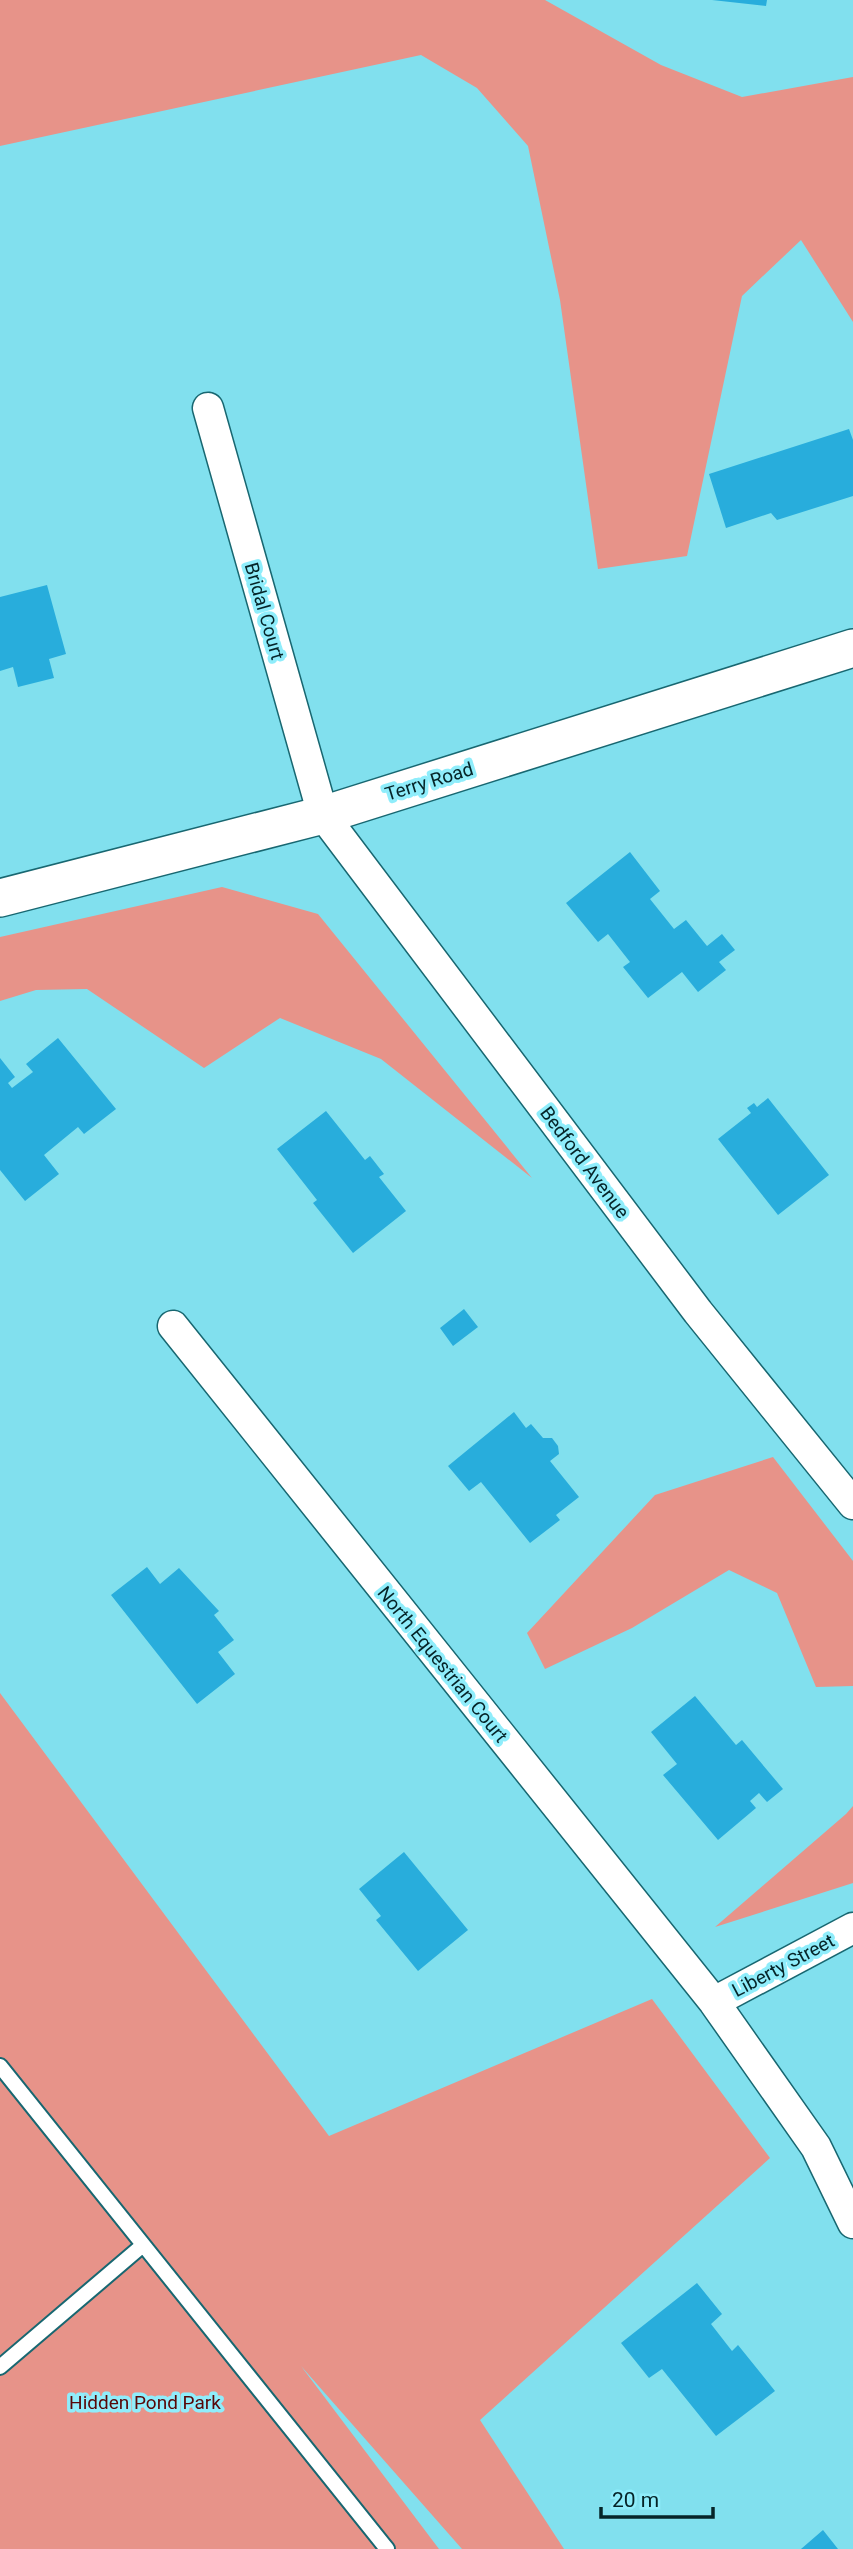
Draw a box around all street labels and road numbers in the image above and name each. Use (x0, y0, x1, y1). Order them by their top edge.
street label: Bridal Court (240, 560, 289, 662)
street label: Terry Road (382, 757, 476, 806)
street label: Bedford Avenue (535, 1102, 634, 1223)
street label: North Equestrian Court (373, 1582, 513, 1747)
street label: Liberty Street (728, 1929, 838, 2002)

